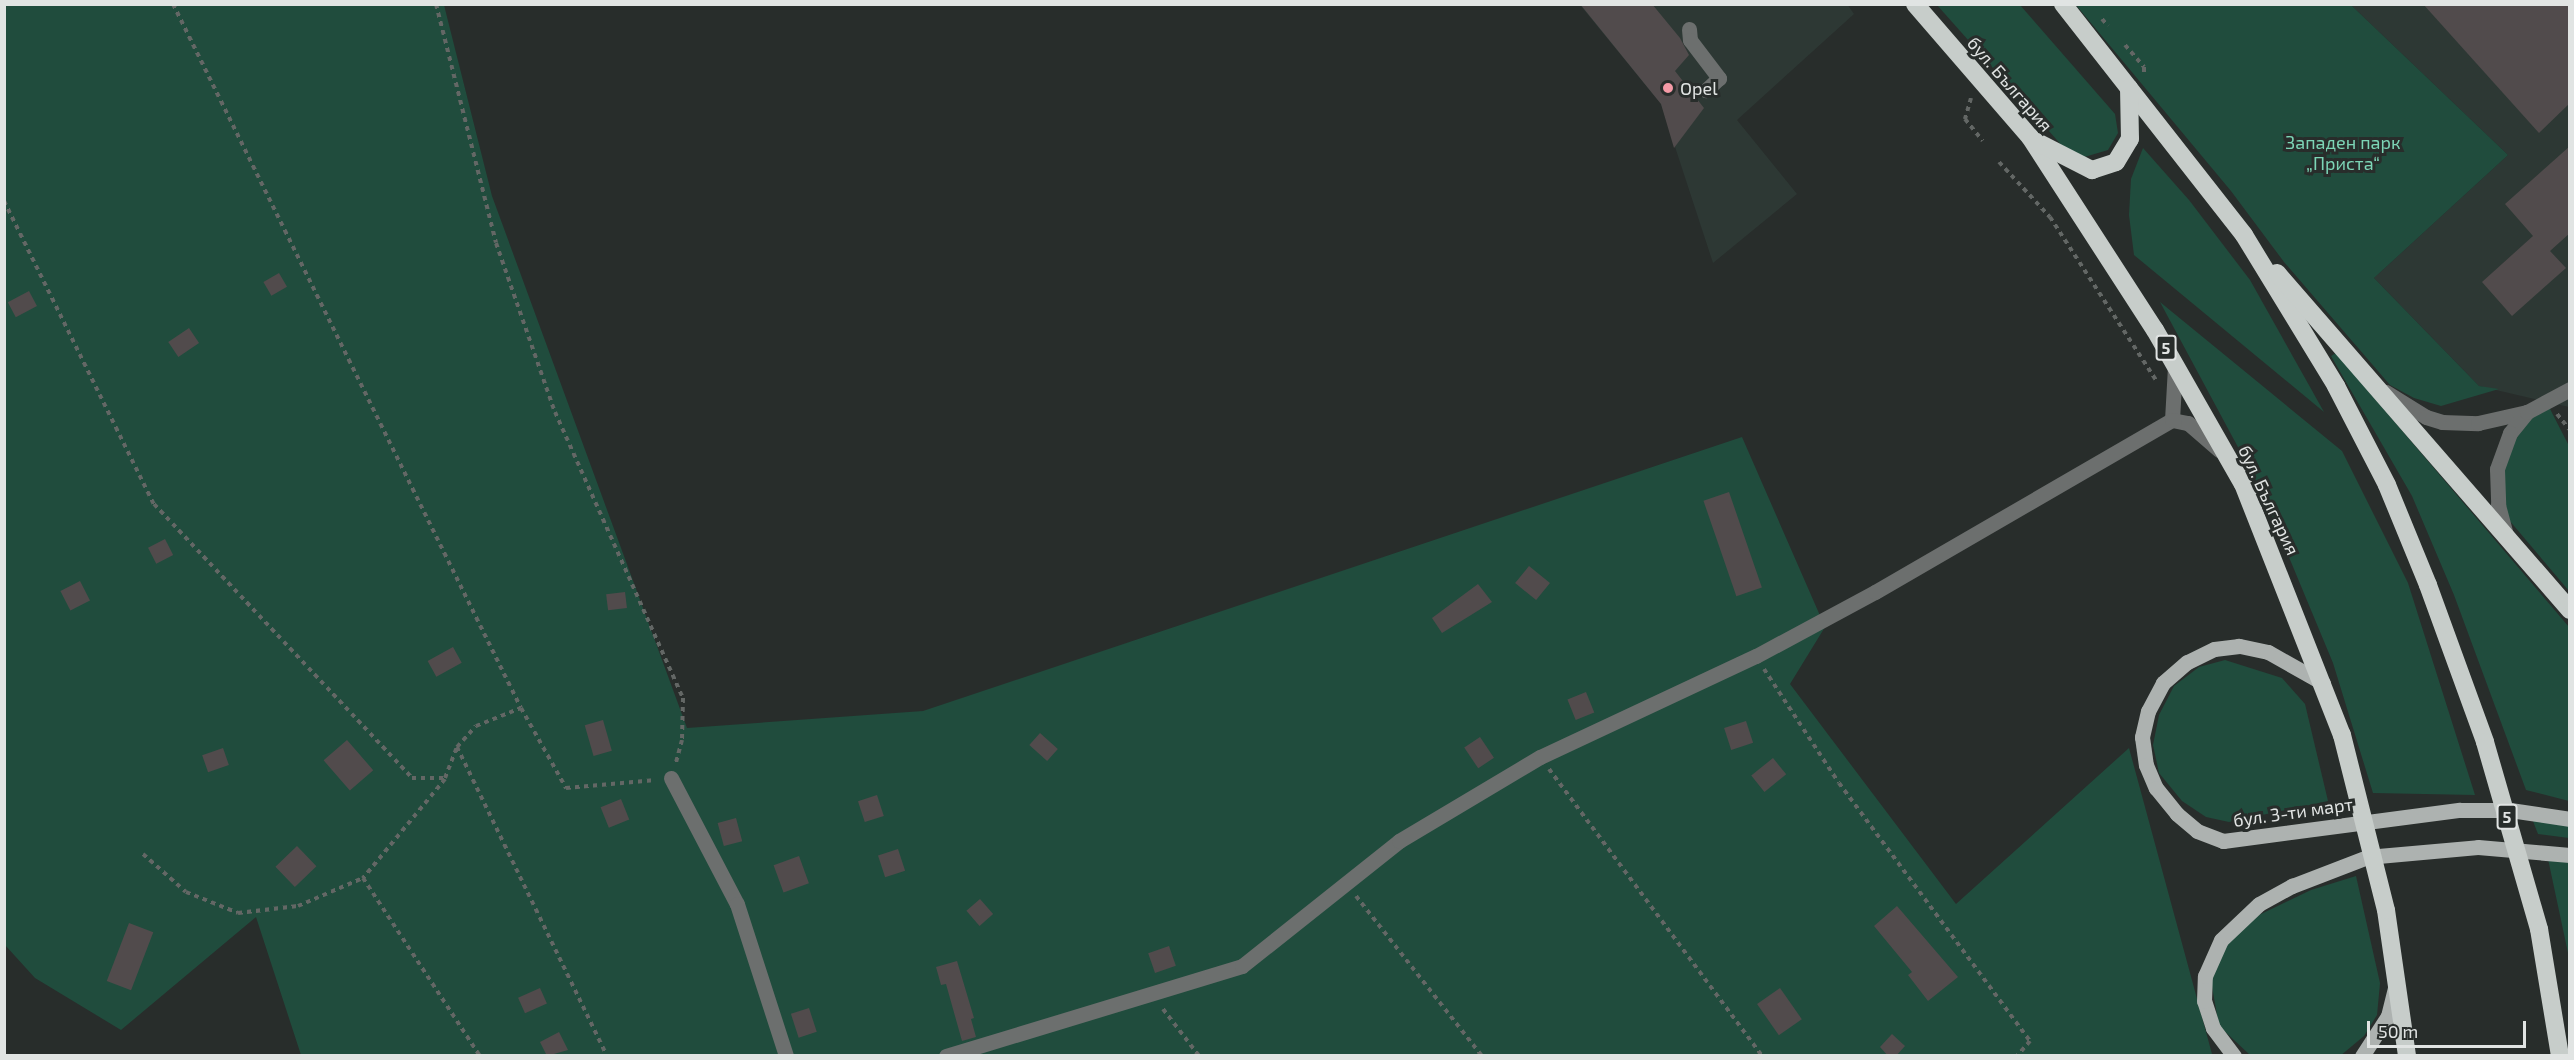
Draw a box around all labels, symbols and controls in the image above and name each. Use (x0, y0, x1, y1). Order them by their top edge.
street label: бул. България (1963, 32, 2057, 136)
place label: Opel (1680, 77, 1717, 99)
marker: Opel (1661, 81, 1675, 95)
park label: Западен парк „Приста“ (2285, 132, 2401, 174)
road number: 5 (2156, 335, 2176, 361)
street label: бул. България (2234, 442, 2304, 558)
street label: бул. 3-ти март (2232, 793, 2354, 831)
road number: 5 (2496, 804, 2518, 830)
scale bar (2370, 1009, 2529, 1047)
text: 50 m (2378, 1020, 2418, 1042)

